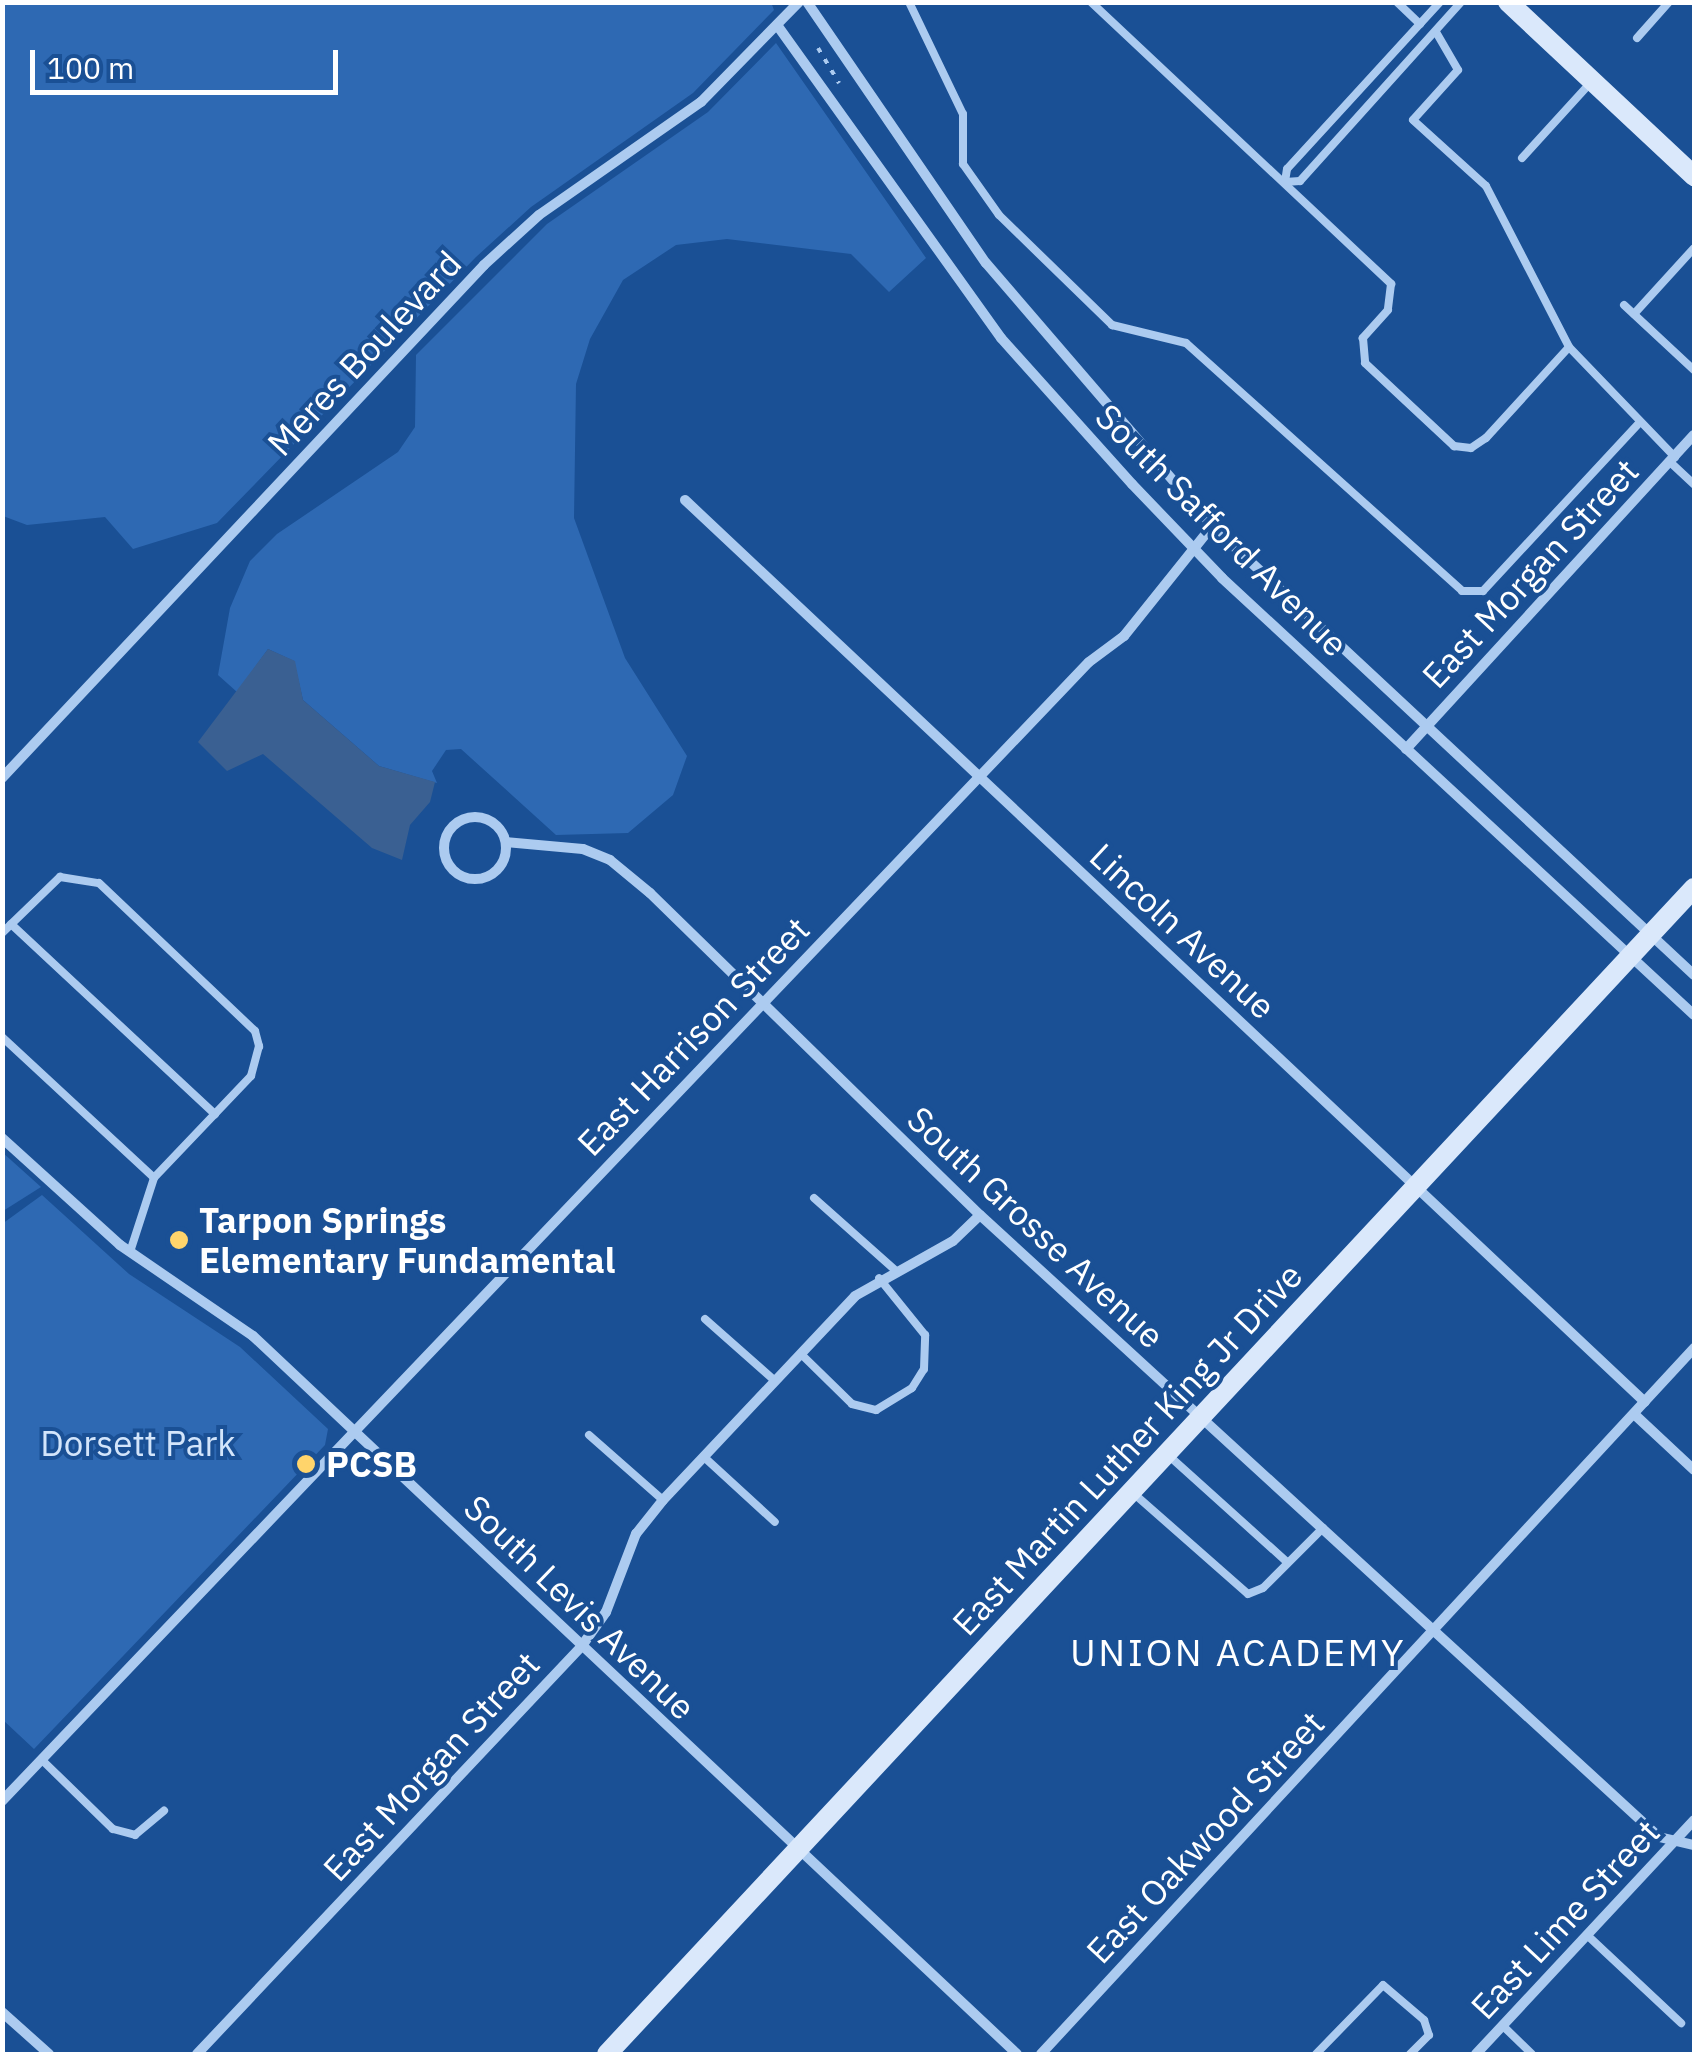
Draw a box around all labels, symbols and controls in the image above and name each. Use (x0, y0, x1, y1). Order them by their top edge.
scale bar (35, 30, 342, 92)
text: 100 m (47, 48, 134, 87)
street label: Meres Boulevard (259, 242, 469, 464)
street label: South Safford Avenue (1087, 395, 1357, 665)
street label: East Morgan Street (1413, 450, 1647, 696)
street label: Lincoln Avenue (1082, 835, 1284, 1027)
street label: East Harrison Street (568, 908, 818, 1164)
street label: South Grosse Avenue (899, 1097, 1173, 1357)
place label: Tarpon Springs Elementary Fundamental (199, 1199, 615, 1281)
marker: Tarpon Springs Elementary Fundamental (168, 1229, 190, 1251)
street label: East Martin Luther King Jr Drive (944, 1254, 1310, 1644)
park label: Dorsett Park (40, 1422, 236, 1464)
place label: PCSB (326, 1443, 417, 1485)
marker: PCSB (295, 1453, 317, 1475)
street label: South Levis Avenue (456, 1486, 704, 1728)
district label: UNION ACADEMY (1070, 1629, 1406, 1675)
street label: East Morgan Street (314, 1643, 548, 1889)
street label: East Oakwood Street (1078, 1702, 1332, 1972)
street label: East Lime Street (1462, 1811, 1668, 2027)

